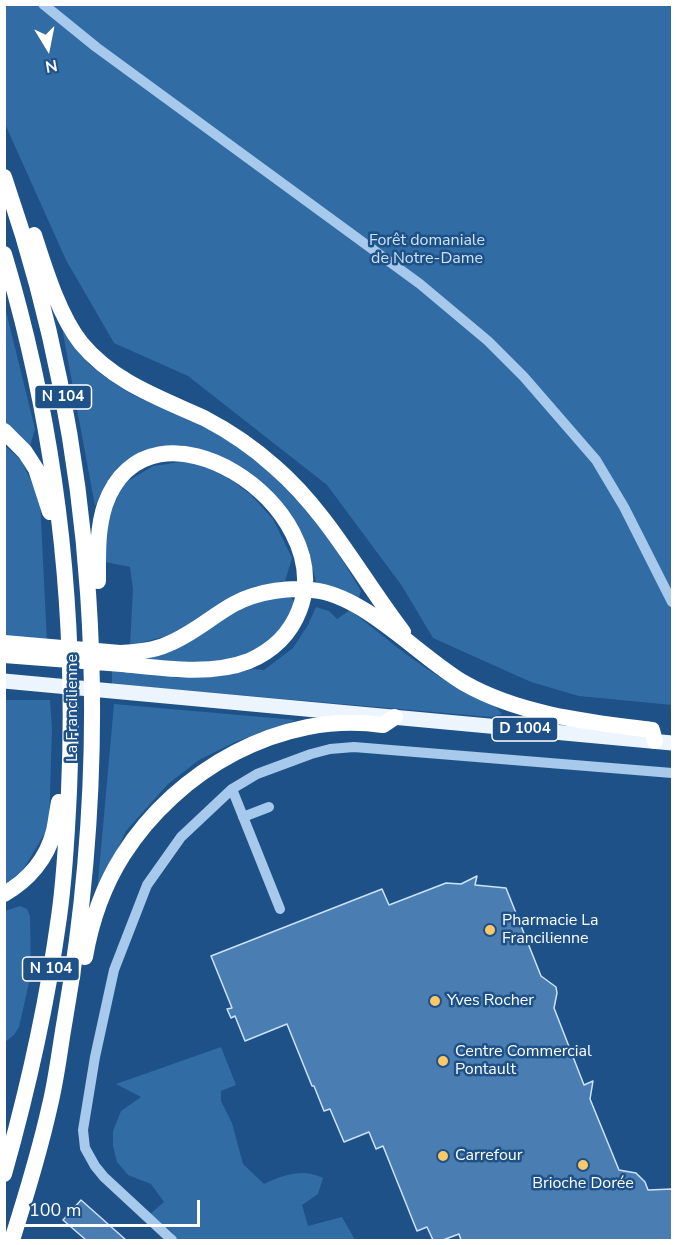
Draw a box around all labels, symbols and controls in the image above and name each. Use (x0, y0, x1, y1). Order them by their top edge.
north arrow (18, 18, 78, 78)
text: N (43, 54, 59, 78)
park label: Forêt domaniale de Notre-Dame (369, 231, 485, 269)
road number: N 104 (34, 385, 92, 409)
street label: La Francilienne (63, 654, 83, 762)
road number: D 1004 (492, 717, 558, 741)
place label: Pharmacie La Francilienne (502, 911, 599, 949)
marker: Pharmacie La Francilienne (483, 923, 497, 937)
road number: N 104 (22, 957, 80, 981)
place label: Yves Rocher (447, 991, 534, 1011)
marker: Yves Rocher (428, 994, 442, 1008)
place label: Centre Commercial Pontault (455, 1042, 592, 1080)
marker: Centre Commercial Pontault (436, 1054, 450, 1068)
place label: Carrefour (455, 1146, 523, 1166)
marker: Carrefour (436, 1149, 450, 1163)
marker: Brioche Dorée (576, 1158, 590, 1172)
place label: Brioche Dorée (532, 1174, 634, 1194)
scale bar (21, 1188, 202, 1226)
text: 100 m (29, 1198, 81, 1222)

